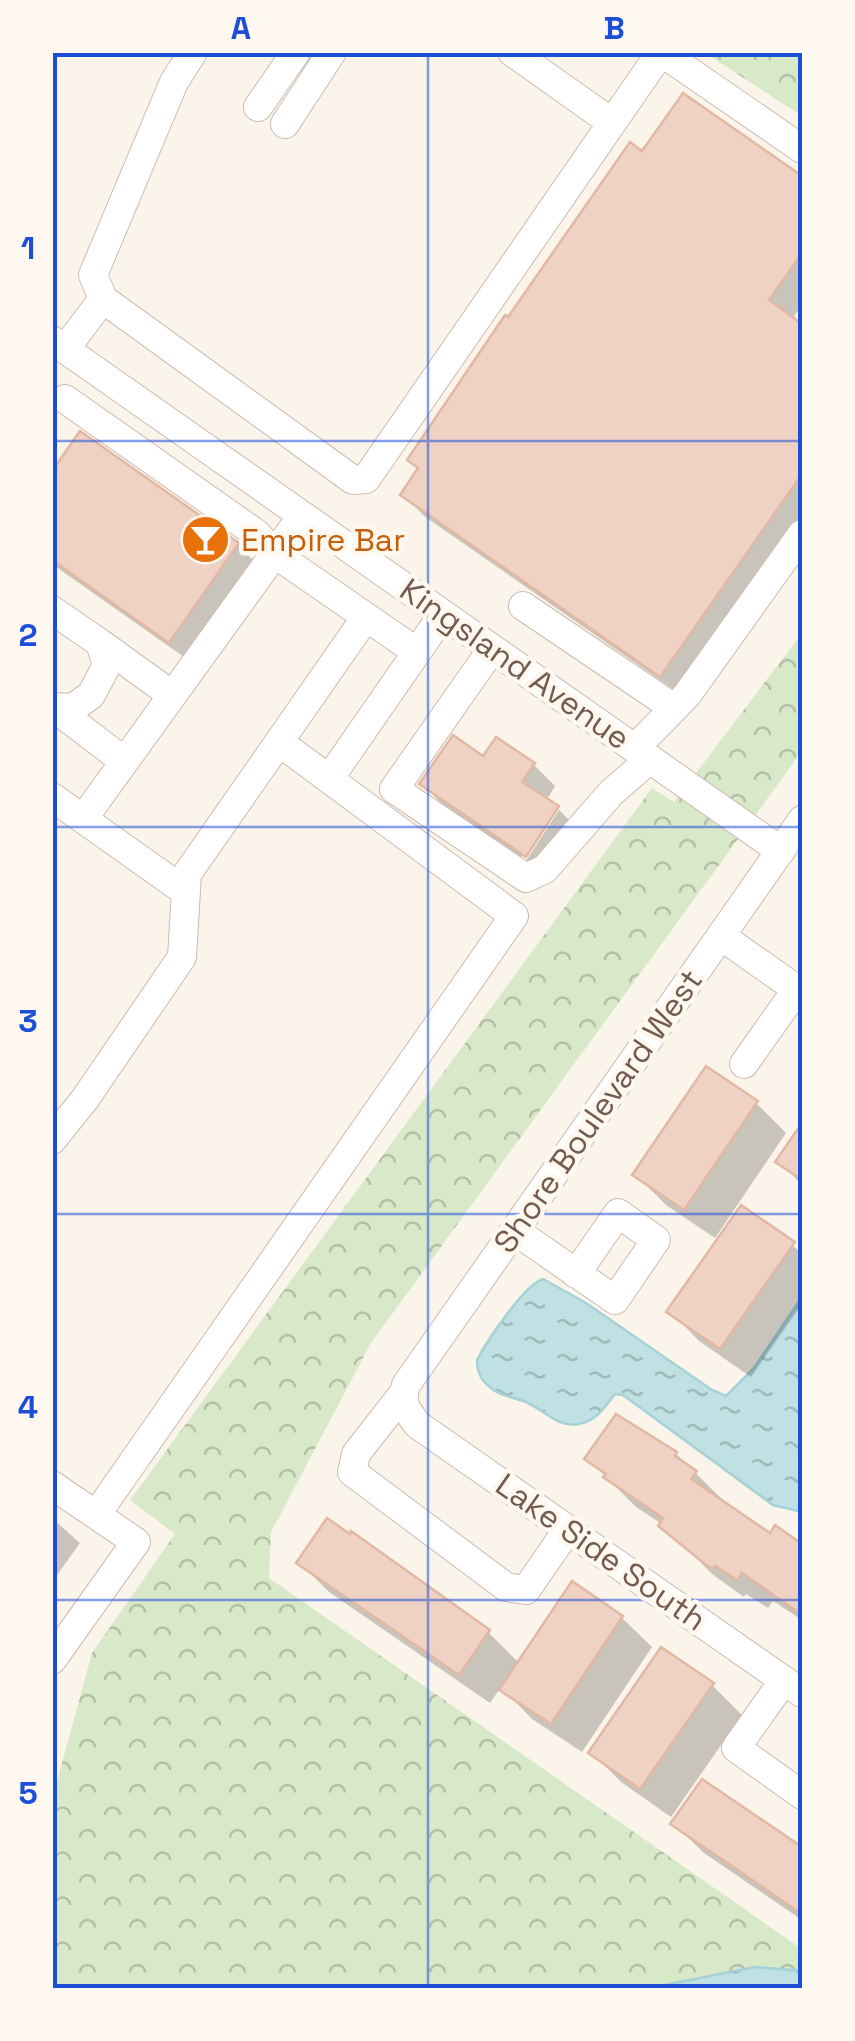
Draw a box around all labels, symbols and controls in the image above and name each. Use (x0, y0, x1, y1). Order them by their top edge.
text: A (231, 8, 251, 48)
text: B (603, 8, 625, 48)
text: 1 (21, 228, 35, 268)
bar icon: Empire Bar (180, 514, 232, 566)
place label: Empire Bar (241, 520, 405, 560)
street label: Kingsland Avenue (392, 570, 638, 758)
text: 2 (18, 615, 38, 655)
street label: Shore Boulevard West (485, 961, 711, 1261)
text: 3 (18, 1001, 38, 1041)
text: 4 (18, 1387, 38, 1427)
street label: Lake Side South (488, 1465, 714, 1639)
text: 5 (18, 1773, 38, 1813)

